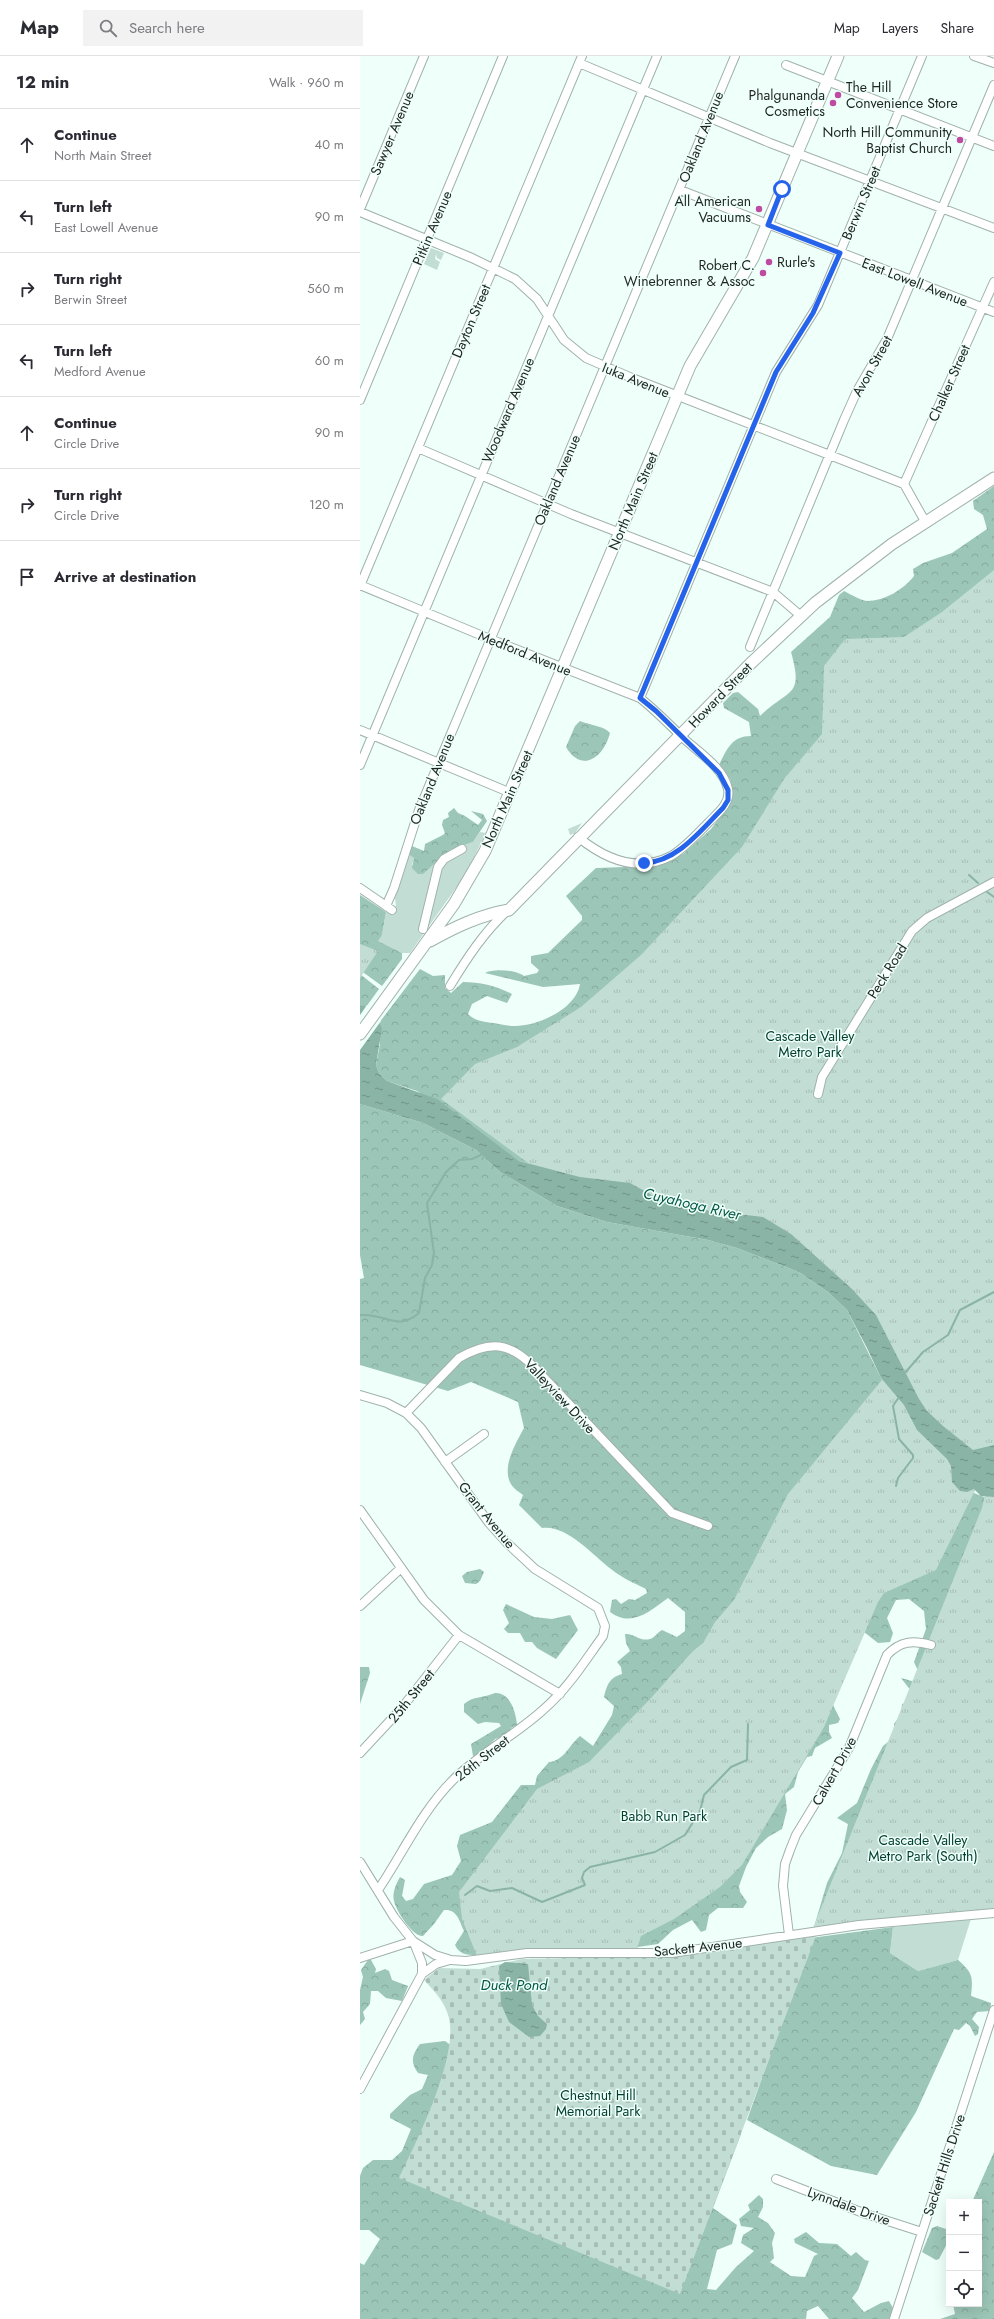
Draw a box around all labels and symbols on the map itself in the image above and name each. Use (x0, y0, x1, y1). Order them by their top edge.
place label: The Hill Convenience Store (846, 77, 958, 113)
place label: Phalgunanda Cosmetics (749, 85, 825, 121)
street label: Sawyer Avenue (365, 88, 419, 178)
street label: Oakland Avenue (674, 88, 728, 186)
marker: The Hill Convenience Store (833, 90, 843, 100)
marker: Phalgunanda Cosmetics (828, 98, 838, 108)
place label: North Hill Community Baptist Church (823, 122, 953, 158)
marker: North Hill Community Baptist Church (955, 135, 965, 145)
street label: Berwin Street (836, 162, 886, 243)
route start (773, 180, 791, 198)
street label: Pitkin Avenue (407, 187, 457, 269)
place label: All American Vacuums (675, 191, 751, 227)
marker: All American Vacuums (754, 204, 764, 214)
place label: Rurle's (777, 252, 816, 272)
street label: East Lowell Avenue (859, 253, 971, 311)
place label: Robert C. Winebrenner & Assoc (624, 255, 755, 291)
marker: Rurle's (764, 257, 774, 267)
marker: Robert C. Winebrenner & Assoc (758, 268, 768, 278)
street label: Dayton Street (446, 280, 496, 361)
street label: Avon Street (847, 331, 897, 400)
street label: Chalker Street (923, 341, 975, 425)
street label: Woodward Avenue (477, 354, 539, 466)
street label: Iuka Avenue (599, 357, 673, 403)
street label: Oakland Avenue (529, 431, 585, 529)
street label: North Main Street (603, 448, 663, 553)
street label: Medford Avenue (475, 625, 575, 681)
street label: Howard Street (684, 657, 757, 732)
street label: Oakland Avenue (405, 730, 459, 828)
street label: North Main Street (477, 746, 538, 851)
route end (635, 854, 653, 872)
street label: Peck Road (862, 940, 912, 1002)
park label: Cascade Valley Metro Park (766, 1026, 855, 1062)
water label: Cuyahoga River (641, 1182, 744, 1226)
street label: Valleyview Drive (520, 1354, 600, 1438)
street label: Grant Avenue (454, 1477, 520, 1553)
street label: 25th Street (383, 1664, 439, 1727)
street label: 26th Street (450, 1730, 514, 1786)
street label: Calvert Drive (807, 1733, 861, 1809)
park label: Babb Run Park (621, 1806, 708, 1826)
park label: Cascade Valley Metro Park (South) (868, 1830, 978, 1866)
street label: Sackett Avenue (653, 1932, 743, 1962)
water label: Duck Pond (481, 1974, 548, 1996)
park label: Chestnut Hill Memorial Park (556, 2085, 641, 2121)
street label: Sackett Hills Drive (918, 2111, 970, 2219)
street label: Lynndale Drive (805, 2182, 893, 2230)

